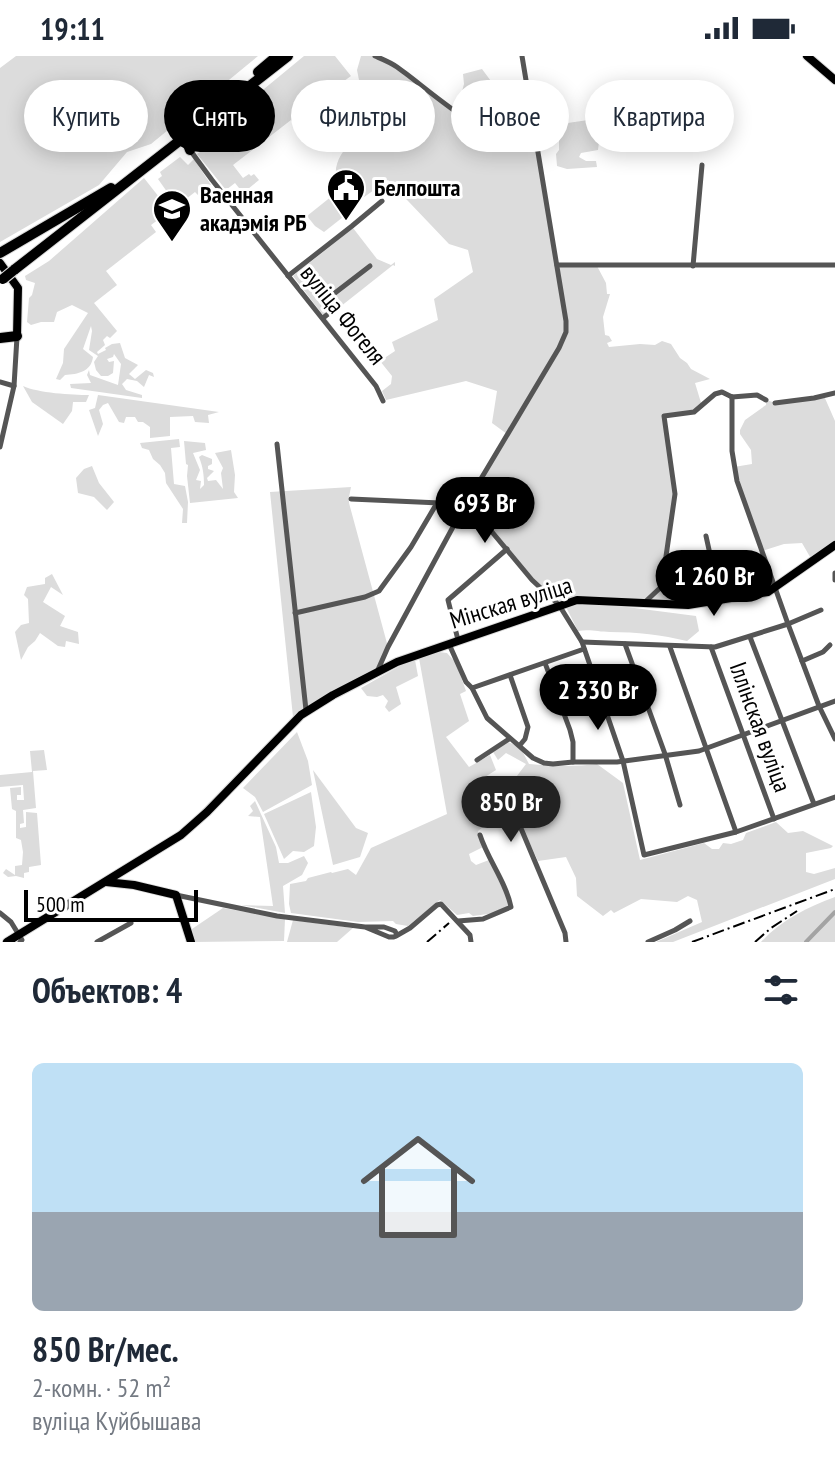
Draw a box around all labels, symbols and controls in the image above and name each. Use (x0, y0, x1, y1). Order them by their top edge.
text: 19:11 (40, 9, 105, 48)
chip: Купить (24, 80, 148, 152)
chip: Снять (164, 80, 275, 152)
chip: Фильтры (291, 80, 435, 152)
chip: Новое (451, 80, 569, 152)
chip: Квартира (585, 80, 734, 152)
public building icon: Белпошта (325, 167, 367, 222)
place label: Белпошта (374, 172, 461, 203)
place label: Ваенная акадэмія РБ (200, 179, 307, 238)
school or university icon: Ваенная акадэмія РБ (151, 188, 193, 243)
street label: вуліца Фогеля (294, 258, 393, 371)
pin: 693 Br (420, 477, 550, 545)
text: 693 Br (454, 486, 516, 519)
pin: 1 260 Br (631, 550, 797, 618)
text: 1 260 Br (674, 559, 754, 592)
street label: Мінская вуліца (446, 569, 576, 636)
street label: Іллінская вуліца (723, 658, 798, 796)
pin: 2 330 Br (515, 664, 681, 732)
text: 2 330 Br (558, 673, 638, 706)
pin: 850 Br (446, 776, 576, 844)
text: 850 Br (480, 785, 542, 818)
scale bar (24, 886, 198, 922)
text: 500 m (36, 890, 85, 918)
text: Объектов: 4 (32, 968, 182, 1012)
icon: filters (759, 968, 803, 1012)
icon: home (346, 1115, 490, 1259)
text: 850 Br/мес. (32, 1327, 179, 1371)
text: 2-комн. · 52 m² (32, 1371, 171, 1404)
text: вуліца Куйбышава (32, 1404, 201, 1437)

